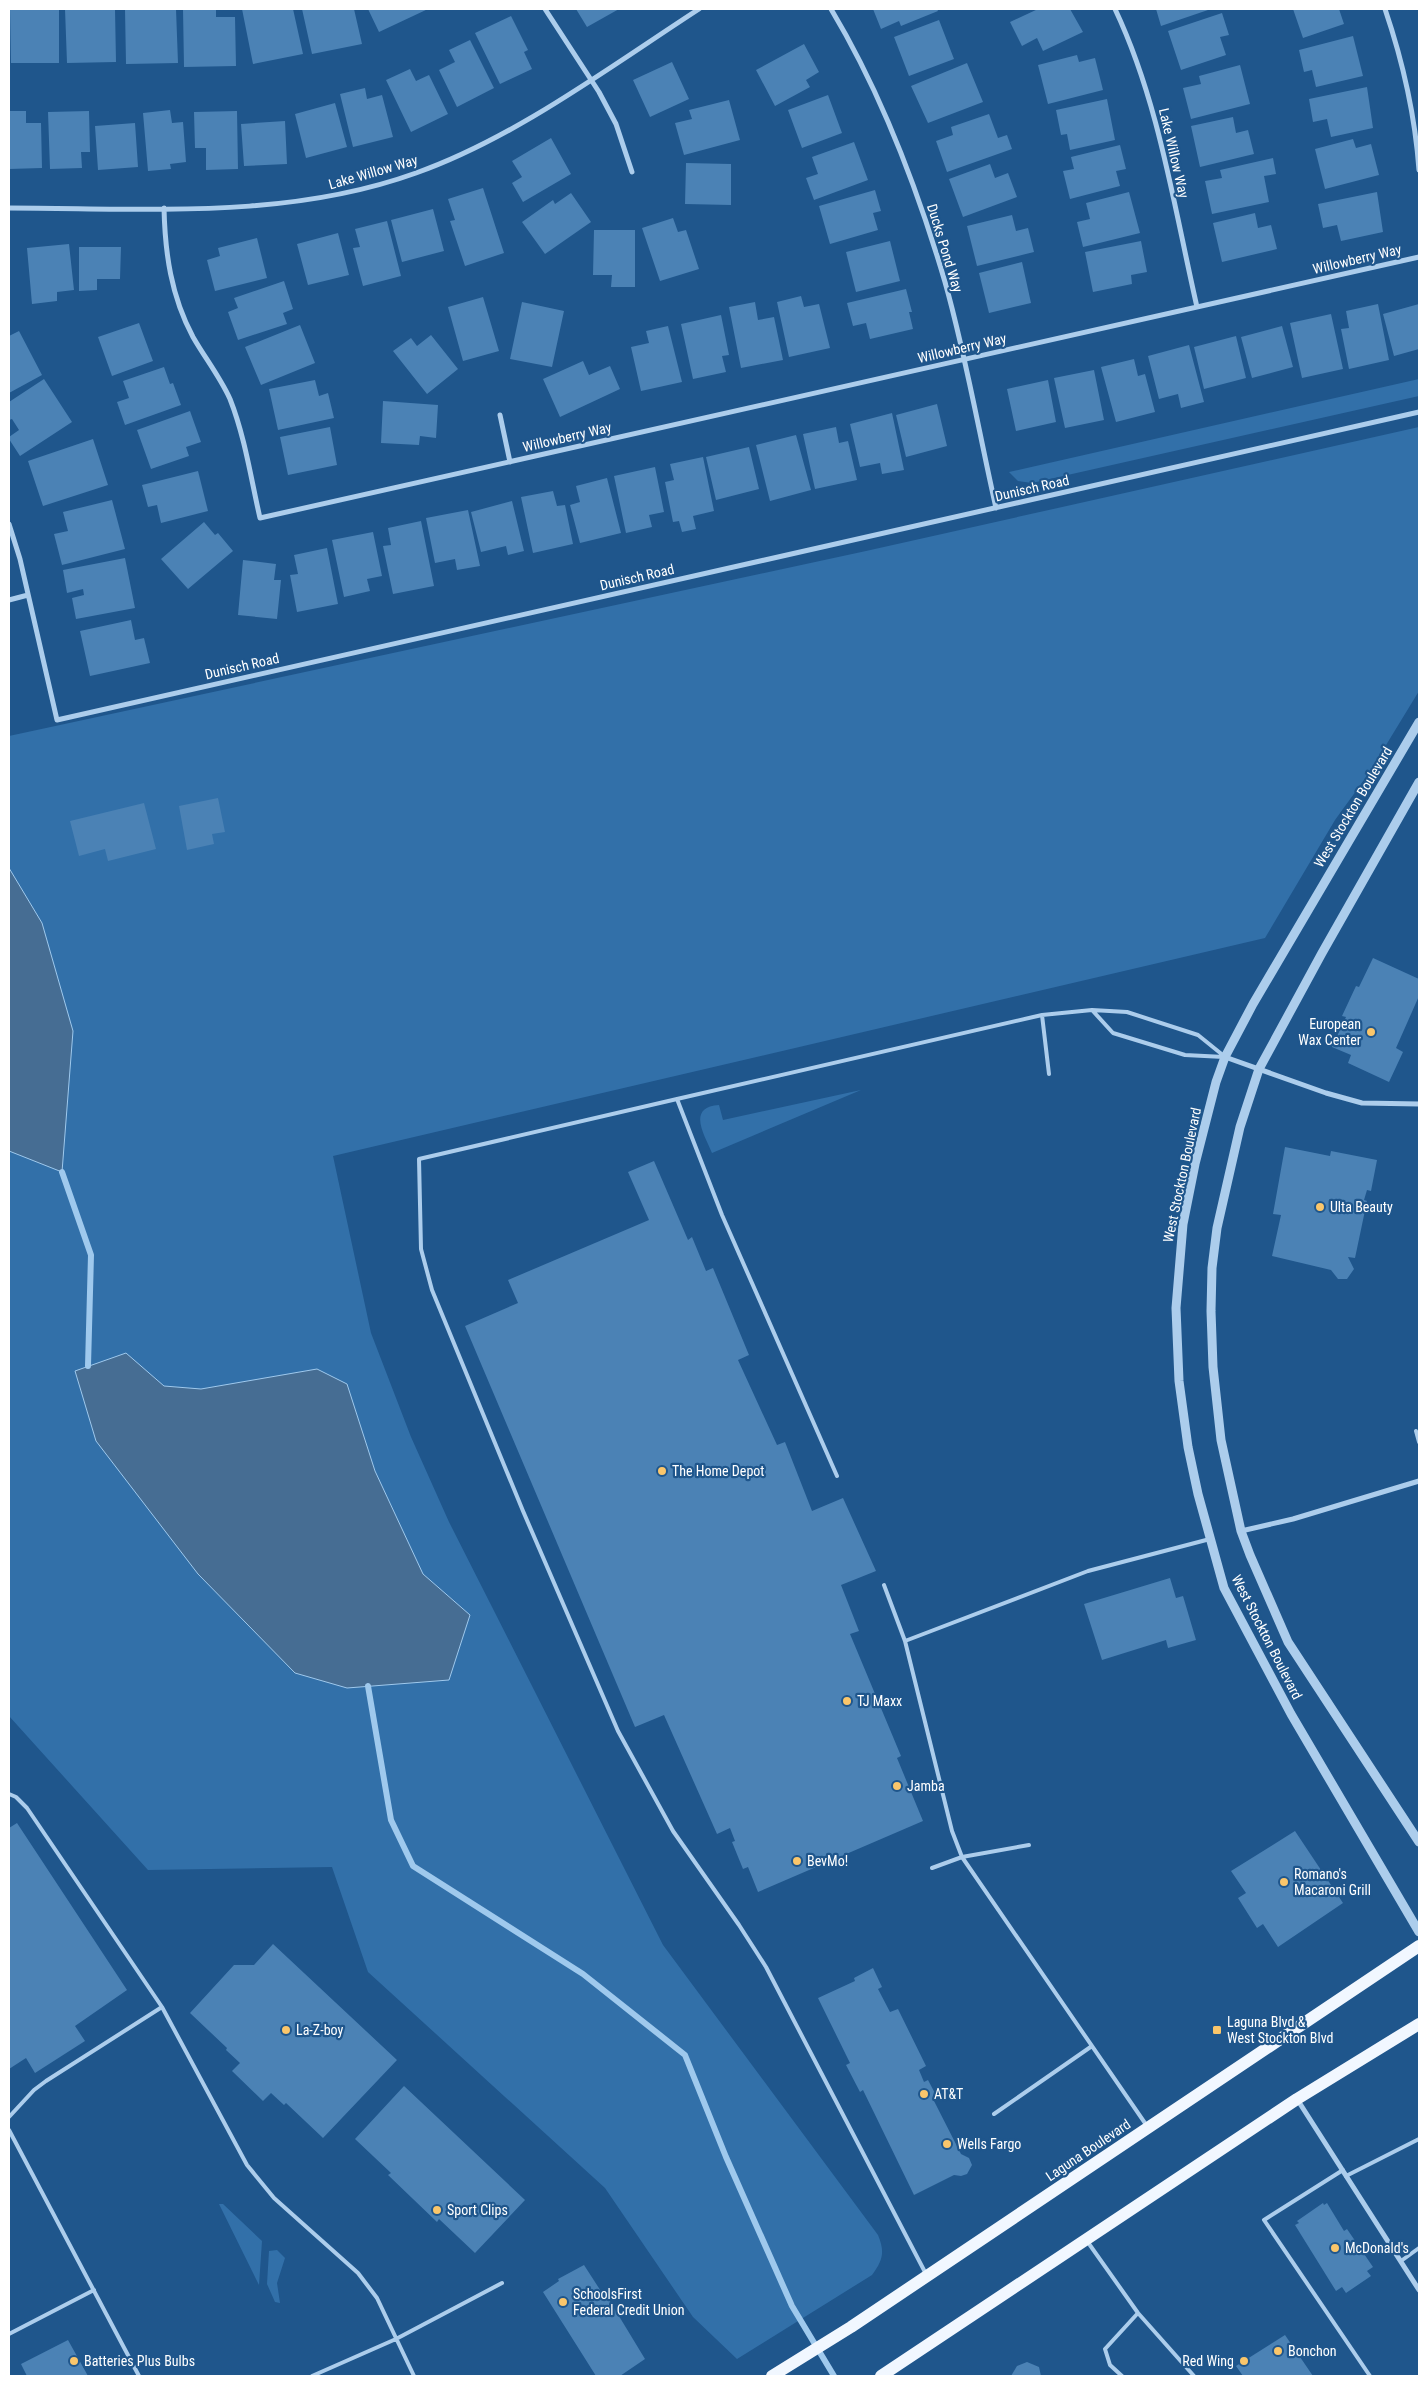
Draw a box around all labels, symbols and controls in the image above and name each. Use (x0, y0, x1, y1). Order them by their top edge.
street label: Lake Willow Way (1156, 106, 1192, 200)
street label: Lake Willow Way (327, 152, 420, 192)
street label: Ducks Pond Way (924, 202, 966, 294)
street label: Willowberry Way (1311, 241, 1403, 277)
street label: Willowberry Way (916, 330, 1008, 366)
street label: Willowberry Way (521, 419, 613, 455)
street label: Dunisch Road (993, 472, 1071, 504)
street label: Dunisch Road (598, 561, 676, 593)
street label: Dunisch Road (203, 650, 281, 682)
street label: West Stockton Boulevard (1311, 744, 1395, 870)
place label: European Wax Center (1298, 1016, 1361, 1048)
marker: European Wax Center (1365, 1026, 1377, 1038)
street label: West Stockton Boulevard (1160, 1106, 1204, 1244)
place label: Ulta Beauty (1330, 1199, 1393, 1215)
marker: Ulta Beauty (1314, 1201, 1326, 1213)
place label: The Home Depot (672, 1463, 764, 1479)
marker: The Home Depot (656, 1465, 668, 1477)
street label: West Stockton Boulevard (1229, 1572, 1305, 1702)
place label: TJ Maxx (857, 1693, 902, 1709)
marker: TJ Maxx (841, 1695, 853, 1707)
place label: Jamba (907, 1778, 945, 1794)
marker: Jamba (891, 1780, 903, 1792)
place label: BevMo! (807, 1853, 848, 1869)
marker: BevMo! (791, 1855, 803, 1867)
place label: Romano's Macaroni Grill (1294, 1866, 1371, 1898)
marker: Romano's Macaroni Grill (1278, 1876, 1290, 1888)
place label: Laguna Blvd & West Stockton Blvd (1227, 2014, 1334, 2046)
place label: La-Z-boy (296, 2022, 343, 2038)
marker: La-Z-boy (280, 2024, 292, 2036)
marker: Laguna Blvd & West Stockton Blvd (1211, 2024, 1223, 2036)
place label: AT&T (934, 2086, 963, 2102)
marker: AT&T (918, 2088, 930, 2100)
street label: Laguna Boulevard (1043, 2116, 1133, 2184)
place label: Wells Fargo (957, 2136, 1021, 2152)
marker: Wells Fargo (941, 2138, 953, 2150)
place label: Sport Clips (447, 2202, 508, 2218)
marker: Sport Clips (431, 2204, 443, 2216)
place label: McDonald's (1345, 2240, 1409, 2256)
marker: McDonald's (1329, 2242, 1341, 2254)
place label: SchoolsFirst Federal Credit Union (573, 2286, 685, 2318)
marker: SchoolsFirst Federal Credit Union (557, 2296, 569, 2308)
place label: Bonchon (1288, 2343, 1337, 2359)
marker: Bonchon (1272, 2345, 1284, 2357)
place label: Batteries Plus Bulbs (84, 2353, 195, 2369)
place label: Red Wing (1182, 2353, 1234, 2369)
marker: Batteries Plus Bulbs (68, 2355, 80, 2367)
marker: Red Wing (1238, 2355, 1250, 2367)

